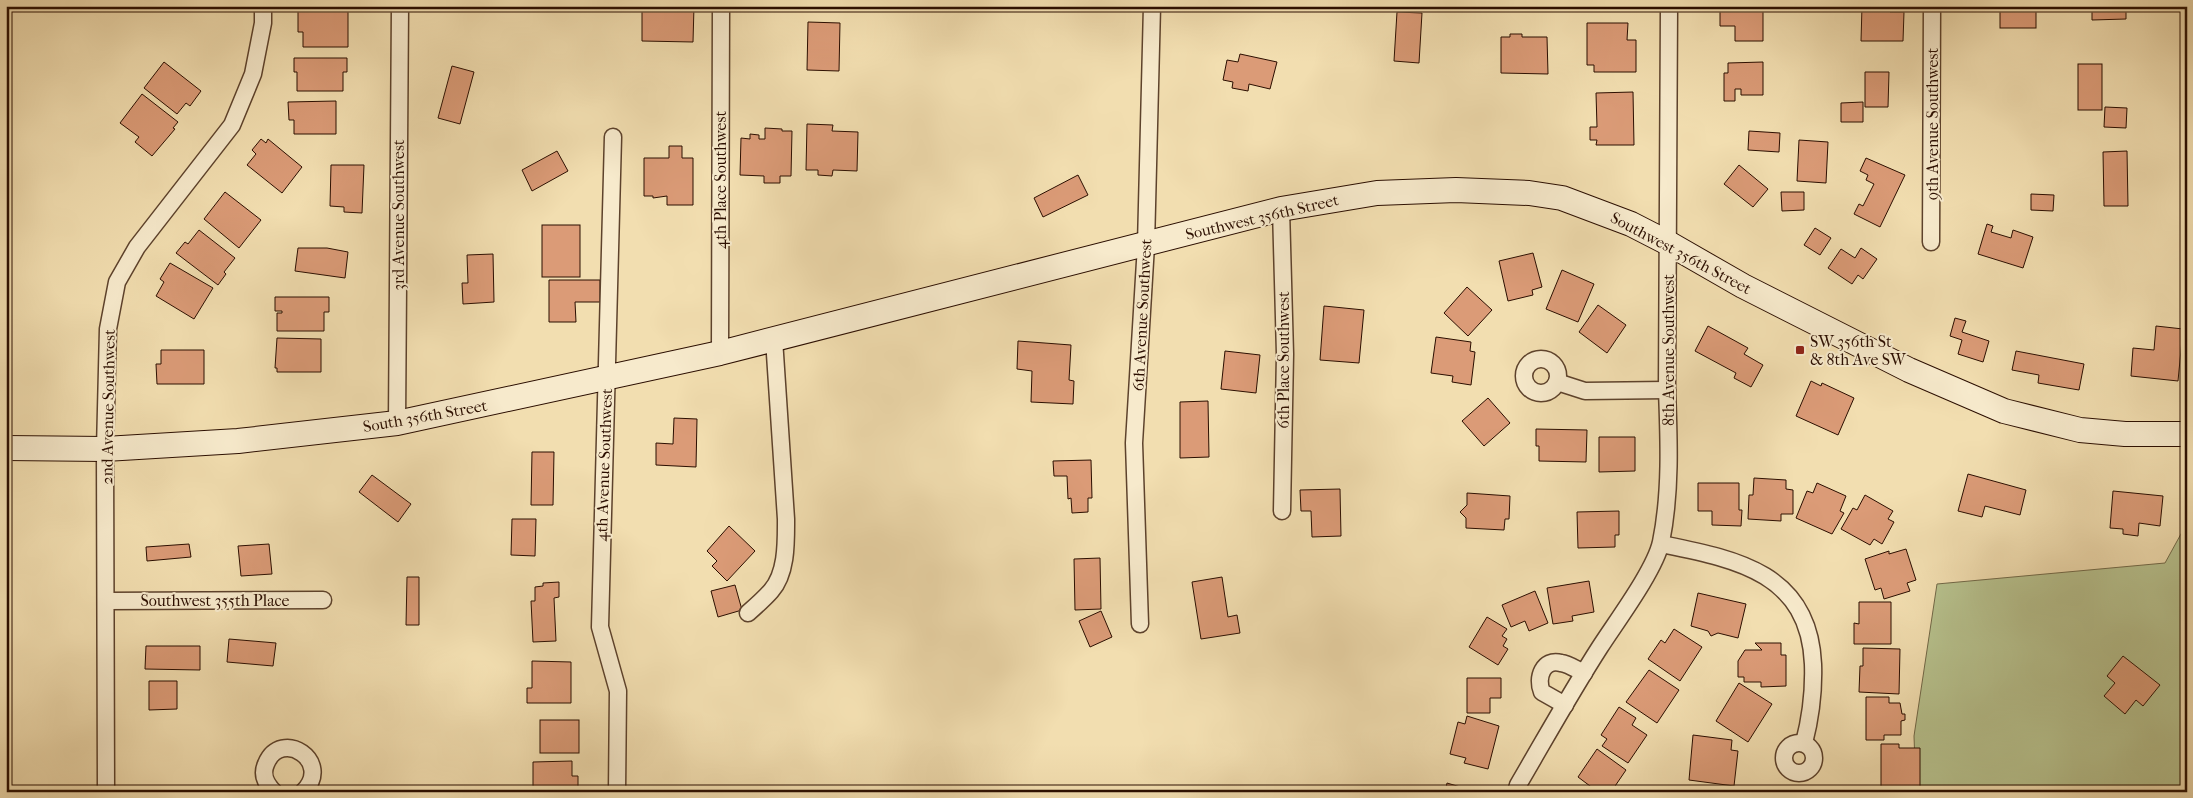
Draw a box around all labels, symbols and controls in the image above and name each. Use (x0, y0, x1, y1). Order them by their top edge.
street label: 9th Avenue Southwest (1923, 48, 1942, 200)
street label: 4th Place Southwest (711, 111, 730, 249)
street label: 3rd Avenue Southwest (389, 139, 408, 291)
street label: Southwest 356th Street (1184, 190, 1341, 244)
street label: Southwest 356th Street (1607, 208, 1755, 298)
street label: 6th Avenue Southwest (1129, 238, 1155, 392)
street label: 8th Avenue Southwest (1659, 274, 1678, 426)
street label: 6th Place Southwest (1274, 291, 1293, 429)
street label: 2nd Avenue Southwest (97, 329, 119, 485)
place label: SW 356th St & 8th Ave SW (1810, 332, 1907, 369)
marker: SW 356th St & 8th Ave SW (1794, 344, 1806, 356)
street label: 4th Avenue Southwest (592, 388, 616, 542)
street label: South 356th Street (361, 396, 489, 436)
street label: Southwest 355th Place (140, 591, 290, 610)

